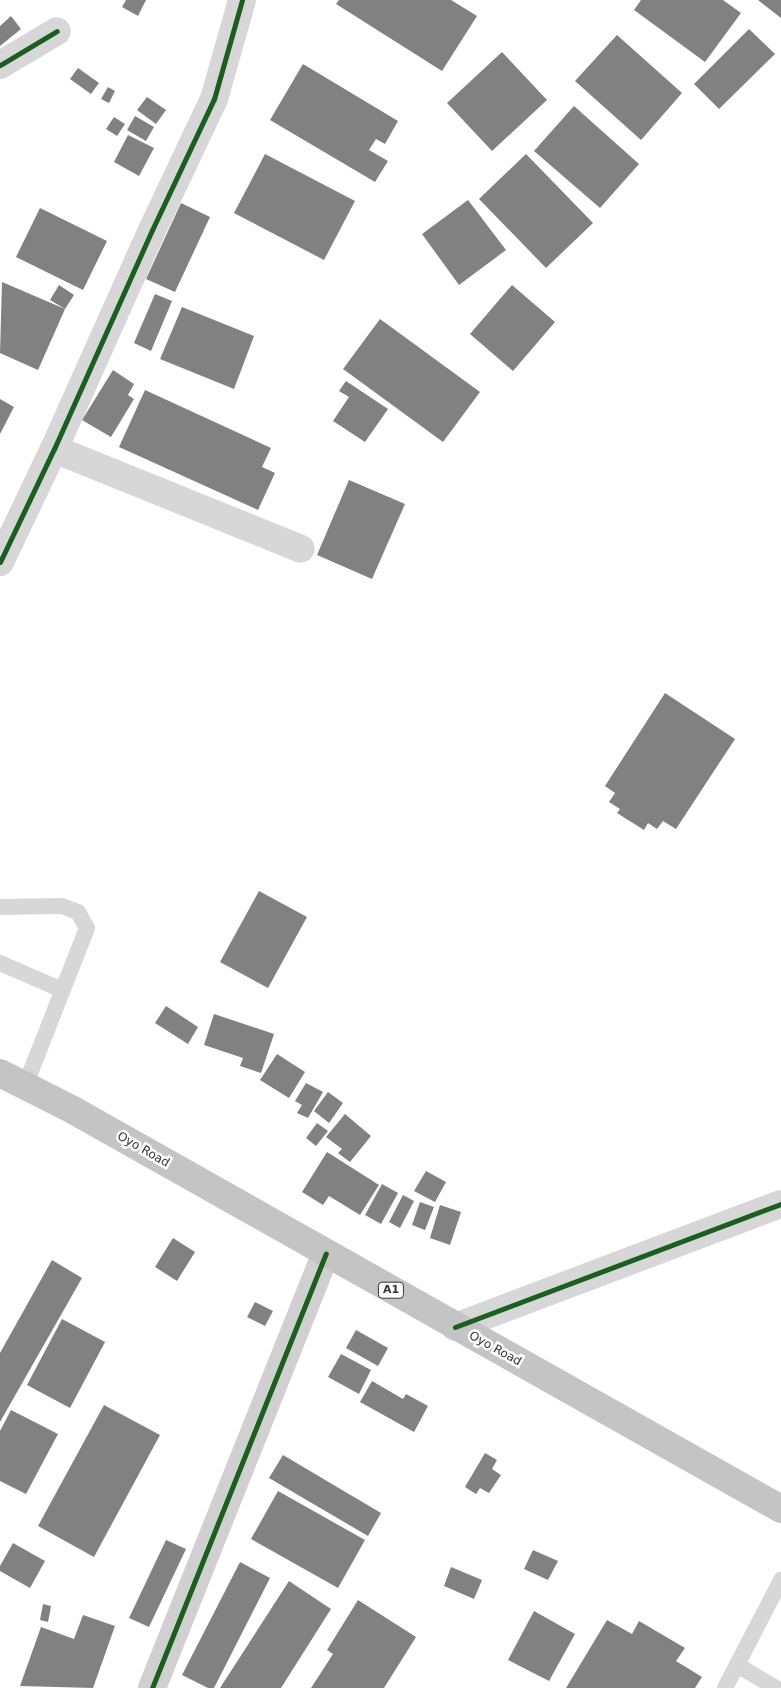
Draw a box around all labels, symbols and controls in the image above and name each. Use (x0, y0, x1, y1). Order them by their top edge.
street label: Oyo Road (114, 1129, 172, 1171)
road number: A1 (377, 1282, 405, 1298)
street label: Oyo Road (466, 1329, 524, 1369)

